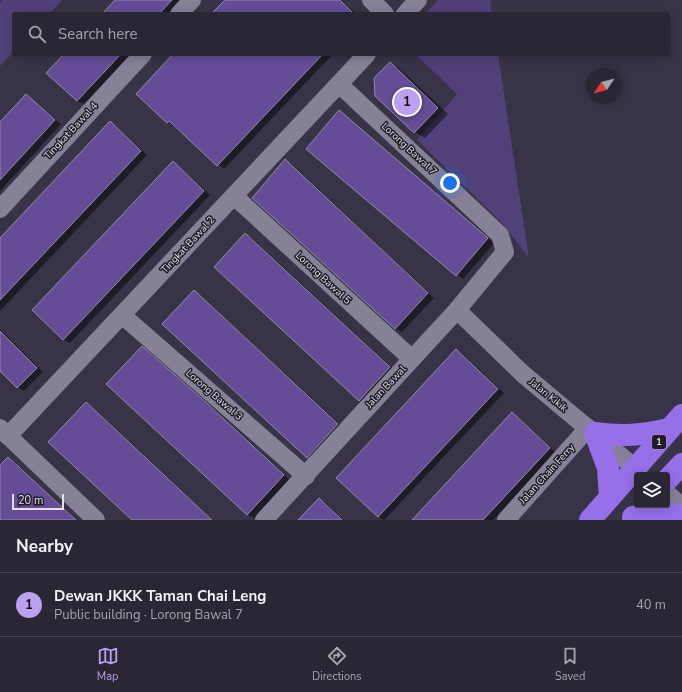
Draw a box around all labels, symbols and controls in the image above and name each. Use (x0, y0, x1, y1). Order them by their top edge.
search box (12, 12, 670, 56)
icon: search (26, 23, 48, 45)
text: Search here (58, 24, 138, 44)
north arrow (586, 68, 622, 104)
pin: 1 (394, 87, 420, 117)
street label: Tingkat Bawal 4 (41, 99, 101, 163)
street label: Lorong Bawal 7 (378, 120, 440, 178)
your location (440, 173, 460, 193)
street label: Tingkat Bawal 2 (158, 213, 218, 277)
street label: Lorong Bawal 5 (292, 249, 354, 307)
street label: Jalan Bawal (362, 363, 409, 412)
street label: Lorong Bawal 3 (183, 366, 245, 424)
street label: Jalan Kikik (525, 374, 571, 416)
road number: 1 (652, 435, 666, 449)
street label: Jalan Chain Ferry (516, 440, 578, 508)
map controls (634, 472, 670, 508)
button: layers (634, 472, 670, 508)
scale bar (12, 492, 64, 511)
text: 20 m (18, 493, 43, 508)
text: Nearby (16, 535, 73, 558)
text: Dewan JKKK Taman Chai Leng (54, 586, 266, 606)
text: 1 (25, 596, 33, 614)
text: 40 m (636, 596, 666, 614)
text: Public building · Lorong Bawal 7 (54, 606, 243, 624)
tab: Map (97, 645, 119, 684)
tab: Directions (312, 645, 362, 684)
tab: Saved (555, 645, 585, 684)

